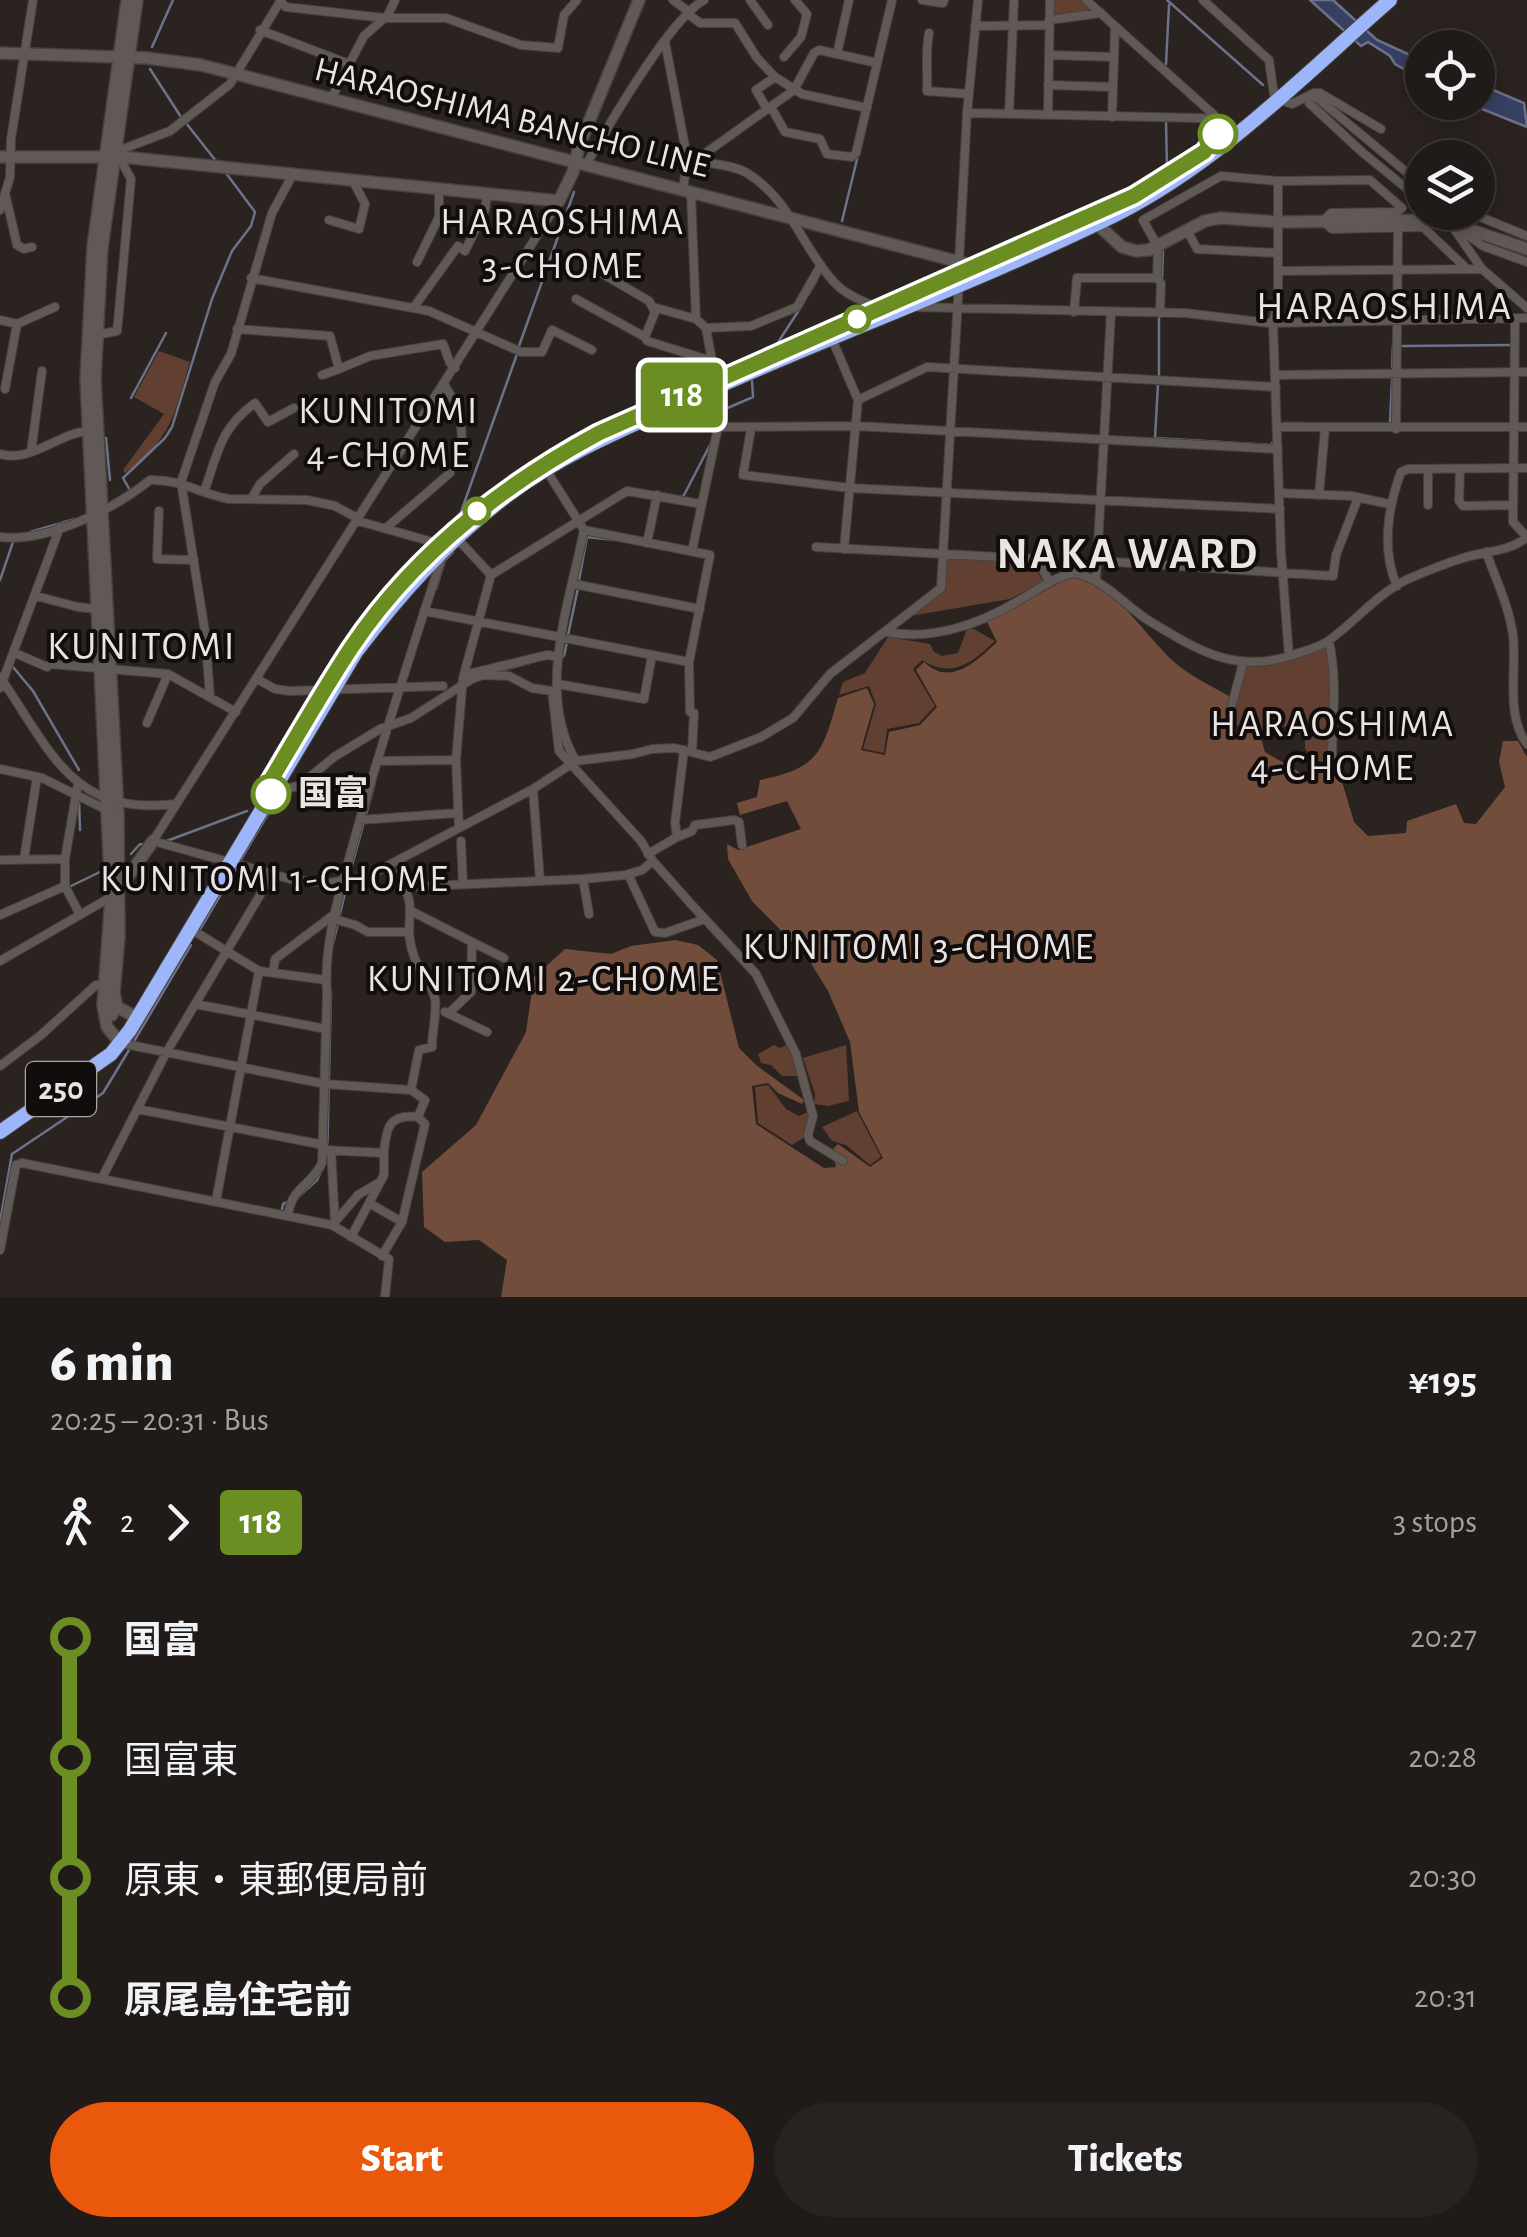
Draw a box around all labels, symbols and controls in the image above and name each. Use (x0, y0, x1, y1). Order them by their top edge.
map controls (1405, 30, 1495, 230)
button: locate (1405, 30, 1495, 120)
street label: HARAOSHIMA BANCHO LINE (311, 52, 713, 184)
unlabelled marker (1199, 115, 1237, 153)
button: layers (1405, 140, 1495, 230)
district label: HARAOSHIMA 3-CHOME (440, 204, 686, 286)
district label: HARAOSHIMA (1256, 287, 1514, 327)
unlabelled marker (844, 306, 870, 332)
line badge: 118 (624, 362, 740, 428)
text: 118 (661, 378, 703, 413)
district label: KUNITOMI 4-CHOME (298, 393, 480, 475)
unlabelled marker (464, 498, 490, 524)
district label: NAKA WARD (996, 532, 1260, 577)
district label: KUNITOMI (47, 627, 237, 667)
district label: HARAOSHIMA 4-CHOME (1210, 706, 1456, 788)
marker: 国富 (252, 775, 290, 813)
place label: 国富 (298, 775, 368, 812)
district label: KUNITOMI 1-CHOME (100, 861, 450, 899)
district label: KUNITOMI 3-CHOME (743, 929, 1095, 967)
district label: KUNITOMI 2-CHOME (367, 961, 721, 999)
road number: 250 (26, 1062, 96, 1116)
text: 6 min (50, 1336, 174, 1391)
text: ¥195 (1409, 1363, 1477, 1401)
text: 20:25 – 20:31 · Bus (50, 1404, 269, 1436)
icon: walk (50, 1495, 105, 1550)
icon: forward (150, 1495, 205, 1550)
text: 118 (240, 1505, 282, 1540)
text: 2 (120, 1506, 135, 1538)
text: 3 stops (1393, 1506, 1477, 1538)
text: 20:27 (1410, 1621, 1477, 1653)
text: 国富 (124, 1623, 200, 1661)
text: 20:28 (1408, 1741, 1477, 1773)
text: 国富東 (124, 1743, 238, 1781)
text: 20:30 (1408, 1861, 1477, 1893)
text: 原東・東郵便局前 (124, 1863, 428, 1901)
text: 20:31 (1414, 1981, 1477, 2013)
text: 原尾島住宅前 (124, 1983, 352, 2021)
button: Start (50, 2102, 754, 2217)
button: Tickets (774, 2102, 1477, 2217)

